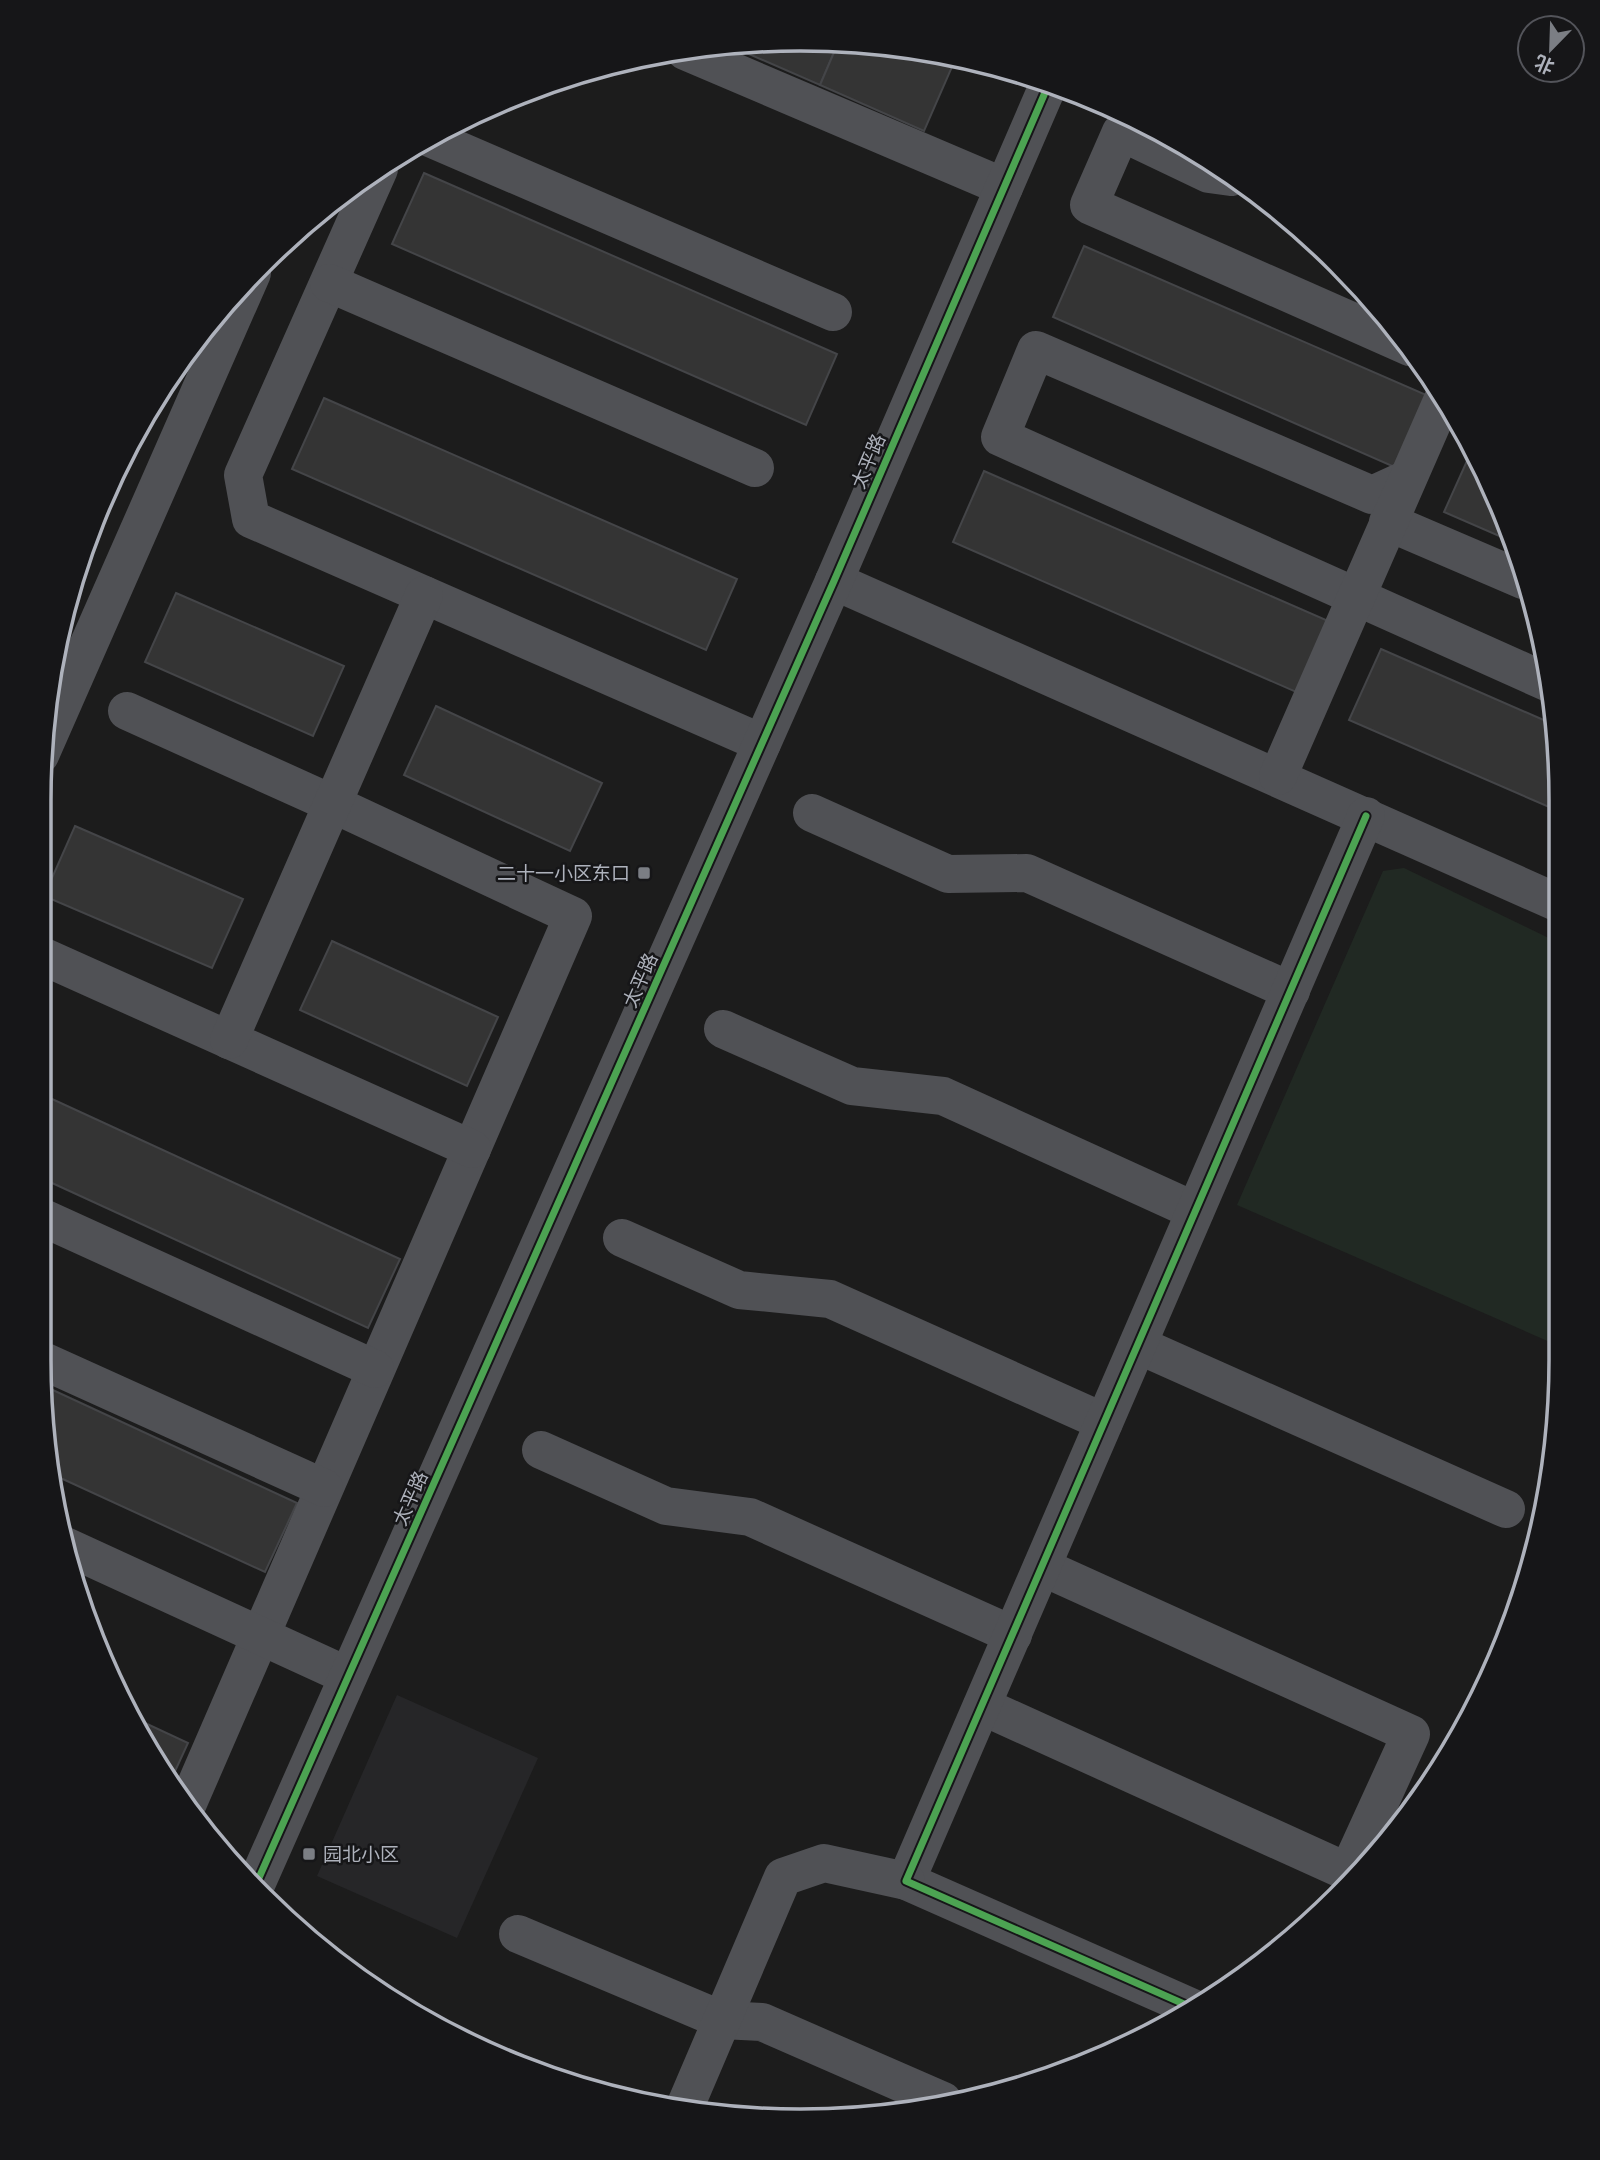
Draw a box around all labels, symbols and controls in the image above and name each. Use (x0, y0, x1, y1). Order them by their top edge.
north arrow (1516, 14, 1586, 84)
text: 北 (1531, 51, 1557, 79)
street label: 太平路 (846, 430, 889, 492)
place label: 二十一小区东口 (497, 861, 630, 884)
marker: 二十一小区东口 (636, 865, 652, 881)
street label: 太平路 (617, 949, 662, 1011)
street label: 太平路 (387, 1467, 432, 1529)
place label: 园北小区 (323, 1842, 399, 1865)
marker: 园北小区 (301, 1846, 317, 1862)

